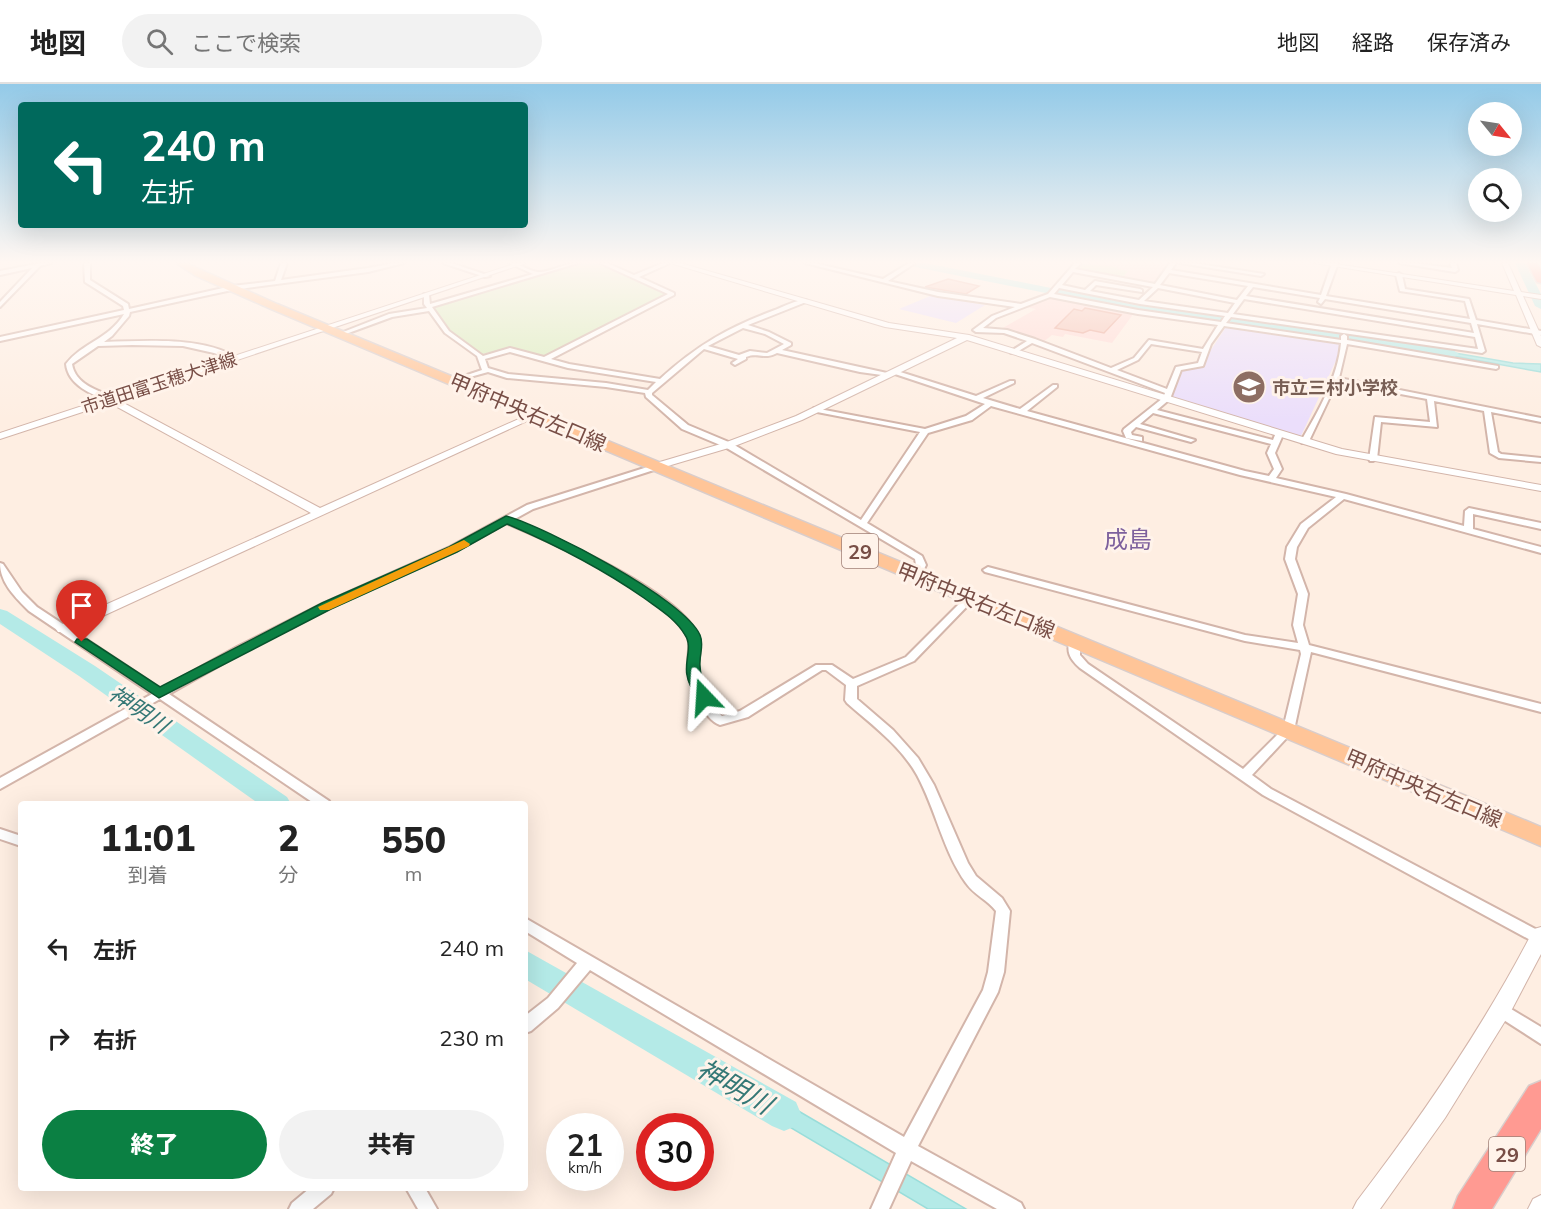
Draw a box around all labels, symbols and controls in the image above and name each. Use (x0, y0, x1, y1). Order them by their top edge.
search box (122, 14, 542, 68)
text: 地図 (30, 25, 86, 60)
icon: search (143, 25, 176, 58)
text: ここで検索 (191, 29, 301, 57)
text: 地図 (1277, 29, 1319, 55)
text: 経路 (1352, 29, 1394, 55)
text: 保存済み (1427, 29, 1511, 55)
north arrow (1468, 102, 1522, 156)
map controls (1468, 102, 1522, 222)
text: 240 m (141, 119, 266, 172)
icon: left (42, 126, 120, 204)
button: search (1468, 168, 1522, 222)
text: 左折 (141, 175, 195, 209)
street label: 市道田富玉穂大津線 (78, 347, 240, 419)
street label: 甲府中央右左口線 (446, 367, 610, 457)
school or university icon: 市立三村小学校 (1231, 369, 1267, 405)
place label: 市立三村小学校 (1272, 376, 1398, 399)
district label: 成島 (1104, 524, 1152, 554)
road number: 29 (842, 534, 878, 568)
street label: 甲府中央右左口線 (893, 556, 1059, 644)
pin (56, 580, 107, 642)
icon: arrive (65, 589, 98, 622)
position arrow (672, 665, 736, 729)
water label: 神明川 (104, 679, 176, 740)
street label: 甲府中央右左口線 (1342, 743, 1506, 833)
text: 11:01 (100, 815, 196, 860)
text: 2 (278, 815, 299, 860)
text: 550 (381, 817, 446, 862)
text: m (405, 861, 422, 886)
text: 到着 (128, 862, 168, 887)
text: 分 (278, 862, 298, 887)
icon: left (42, 932, 75, 965)
text: 240 m (439, 934, 504, 962)
text: 左折 (93, 936, 137, 964)
icon: right (42, 1022, 75, 1055)
text: 230 m (439, 1024, 504, 1052)
text: 右折 (93, 1026, 137, 1054)
water label: 神明川 (691, 1051, 781, 1122)
button: 終了 (42, 1110, 267, 1179)
button: 共有 (279, 1110, 504, 1179)
speed limit sign: 30 (636, 1113, 714, 1191)
text: 21 (567, 1126, 603, 1164)
road number: 29 (1489, 1137, 1525, 1171)
text: km/h (568, 1158, 602, 1177)

